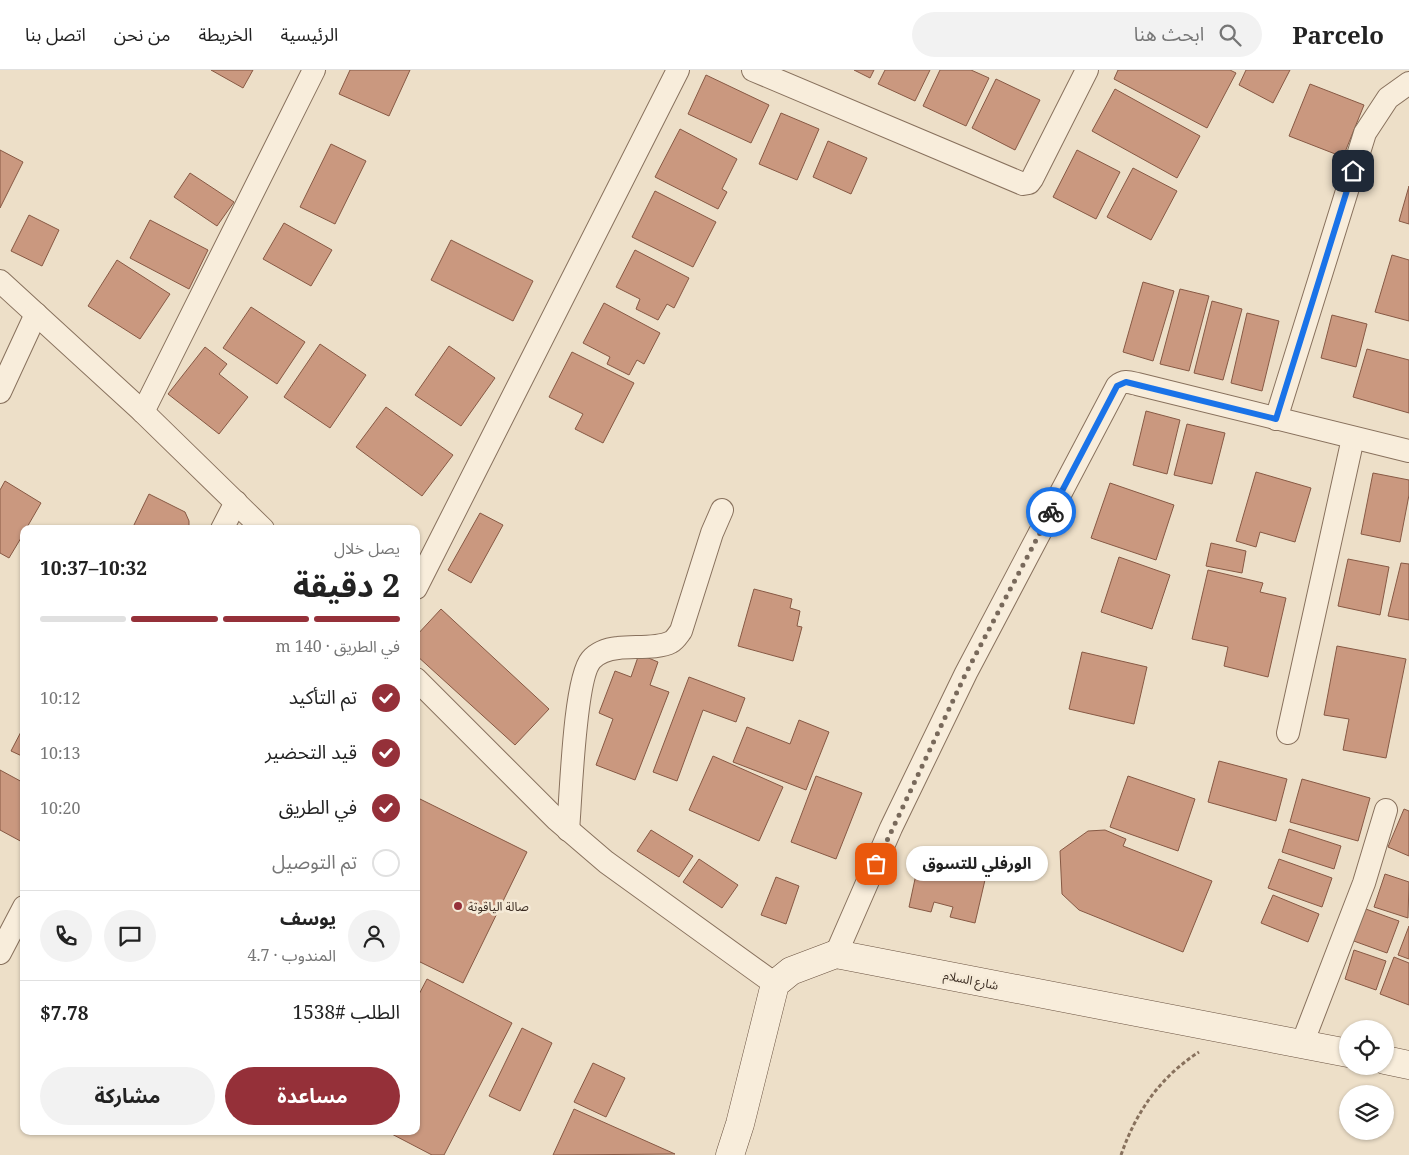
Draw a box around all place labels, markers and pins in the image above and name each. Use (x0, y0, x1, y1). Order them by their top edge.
pin (1332, 150, 1374, 192)
pin (855, 843, 897, 885)
callout: الورفلي للتسوق (906, 846, 1048, 882)
place label: صالة الياقوتة (468, 898, 529, 915)
marker: صالة الياقوتة (452, 900, 464, 912)

